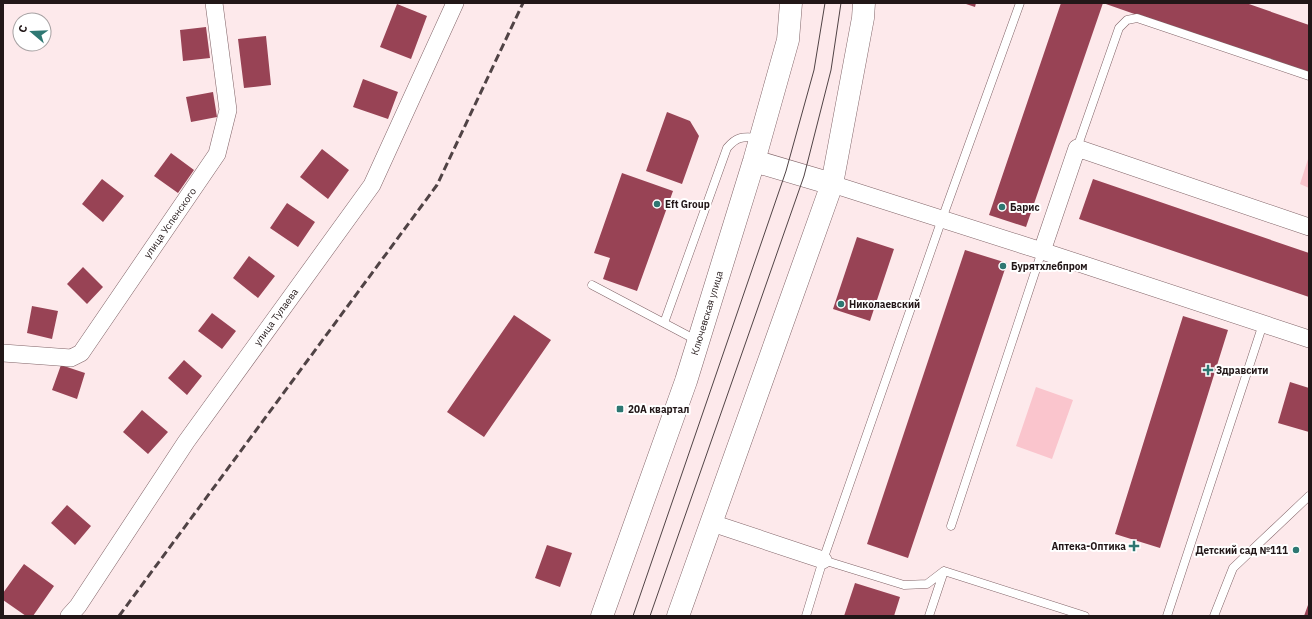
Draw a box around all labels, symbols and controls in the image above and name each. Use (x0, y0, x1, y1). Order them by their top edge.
north arrow (12, 12, 52, 52)
text: С (15, 23, 30, 34)
street label: улица Успенского (141, 185, 199, 261)
place label: Eft Group (665, 198, 710, 211)
marker: Eft Group (652, 199, 662, 209)
place label: Барис (1010, 201, 1040, 214)
marker: Барис (997, 202, 1007, 212)
place label: Бурятхлебпром (1011, 260, 1088, 273)
marker: Бурятхлебпром (998, 261, 1008, 271)
street label: Ключевская улица (688, 269, 726, 357)
street label: улица Тулаева (251, 285, 302, 348)
place label: Николаевский (849, 298, 920, 311)
marker: Николаевский (836, 299, 846, 309)
place label: Здравсити (1216, 364, 1268, 377)
marker: Здравсити (1203, 365, 1213, 375)
place label: 20А квартал (628, 403, 689, 416)
marker: 20А квартал (615, 404, 625, 414)
place label: Аптека-Оптика (1051, 540, 1126, 553)
marker: Аптека-Оптика (1129, 541, 1139, 551)
place label: Детский сад №111 (1195, 544, 1288, 557)
marker: Детский сад №111 (1291, 545, 1301, 555)

